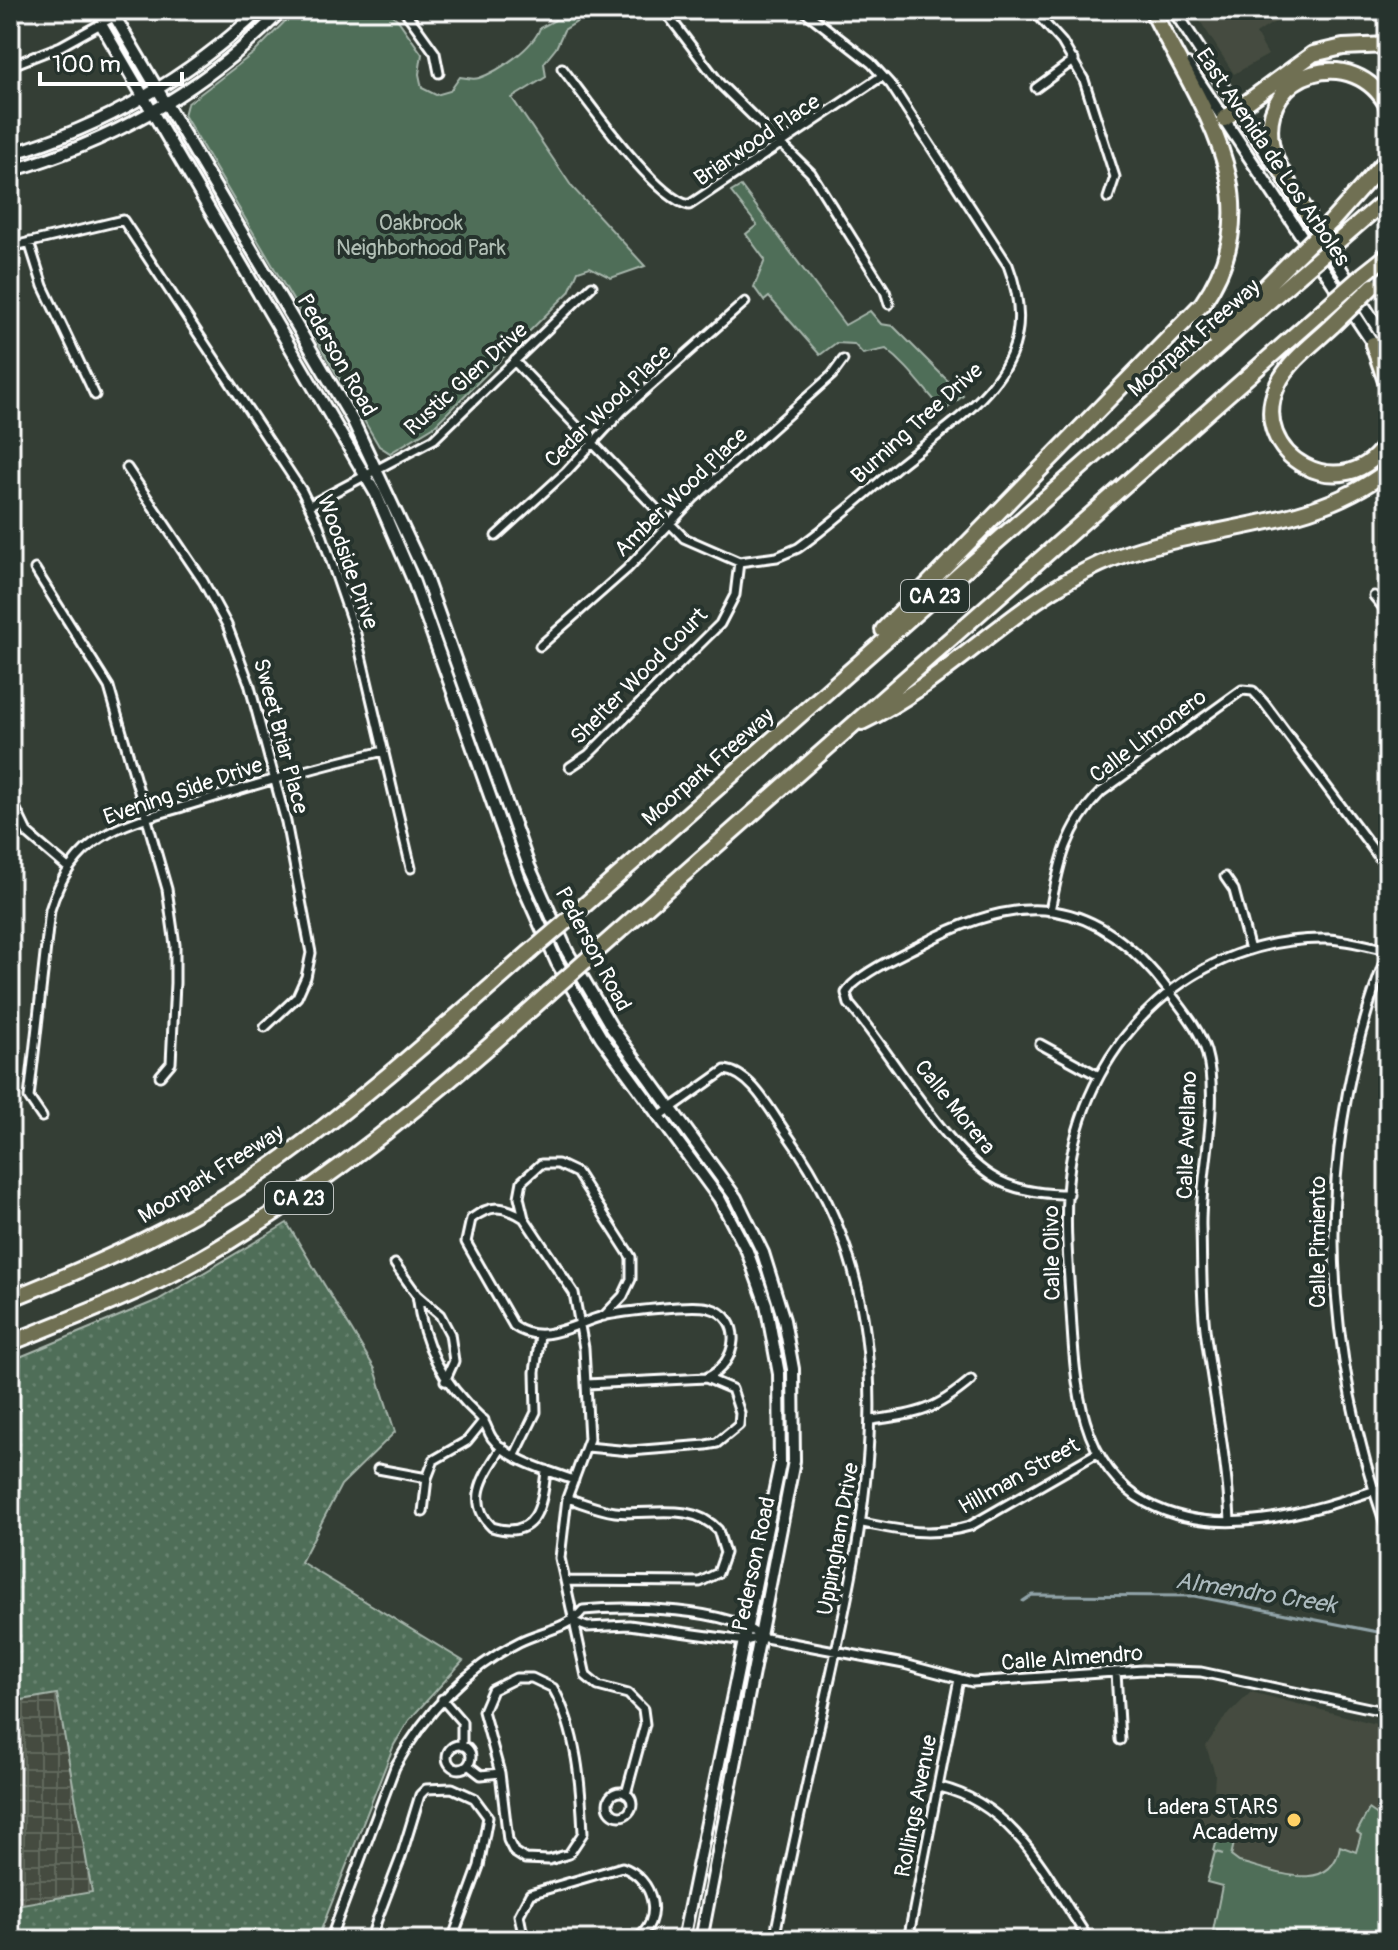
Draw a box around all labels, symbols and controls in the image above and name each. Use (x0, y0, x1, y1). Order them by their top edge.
scale bar (40, 36, 182, 86)
street label: East Avenida de Los Arboles (1190, 43, 1356, 271)
text: 100 m (52, 50, 121, 79)
street label: Briarwood Place (689, 87, 825, 192)
park label: Oakbrook Neighborhood Park (336, 209, 506, 262)
street label: Moorpark Freeway (1122, 273, 1266, 403)
street label: Pederson Road (291, 289, 383, 421)
street label: Rustic Glen Drive (398, 316, 534, 442)
street label: Cedar Wood Place (539, 338, 677, 474)
street label: Burning Tree Drive (845, 356, 989, 490)
street label: Amber Wood Place (608, 421, 754, 563)
street label: Woodside Drive (311, 491, 385, 633)
road number: CA 23 (901, 580, 969, 612)
street label: Shelter Wood Court (564, 601, 714, 751)
street label: Sweet Briar Place (247, 655, 315, 817)
street label: Calle Limonero (1084, 683, 1212, 789)
street label: Moorpark Freeway (636, 702, 780, 832)
street label: Evening Side Drive (100, 751, 266, 831)
street label: Pederson Road (548, 882, 638, 1016)
street label: Calle Morera (908, 1054, 1002, 1160)
street label: Calle Avellano (1171, 1070, 1203, 1200)
street label: Moorpark Freeway (133, 1118, 289, 1230)
street label: Calle Pimiento (1304, 1176, 1332, 1308)
road number: CA 23 (265, 1182, 333, 1214)
street label: Calle Olivo (1037, 1205, 1067, 1301)
street label: Hillman Street (953, 1431, 1085, 1521)
street label: Uppingham Drive (811, 1460, 865, 1618)
street label: Pederson Road (726, 1494, 782, 1634)
water label: Almendro Creek (1174, 1566, 1340, 1620)
street label: Calle Almendro (1000, 1639, 1144, 1677)
street label: Rollings Avenue (888, 1732, 944, 1880)
place label: Ladera STARS Academy (1146, 1793, 1278, 1846)
marker: Ladera STARS Academy (1285, 1811, 1303, 1829)

